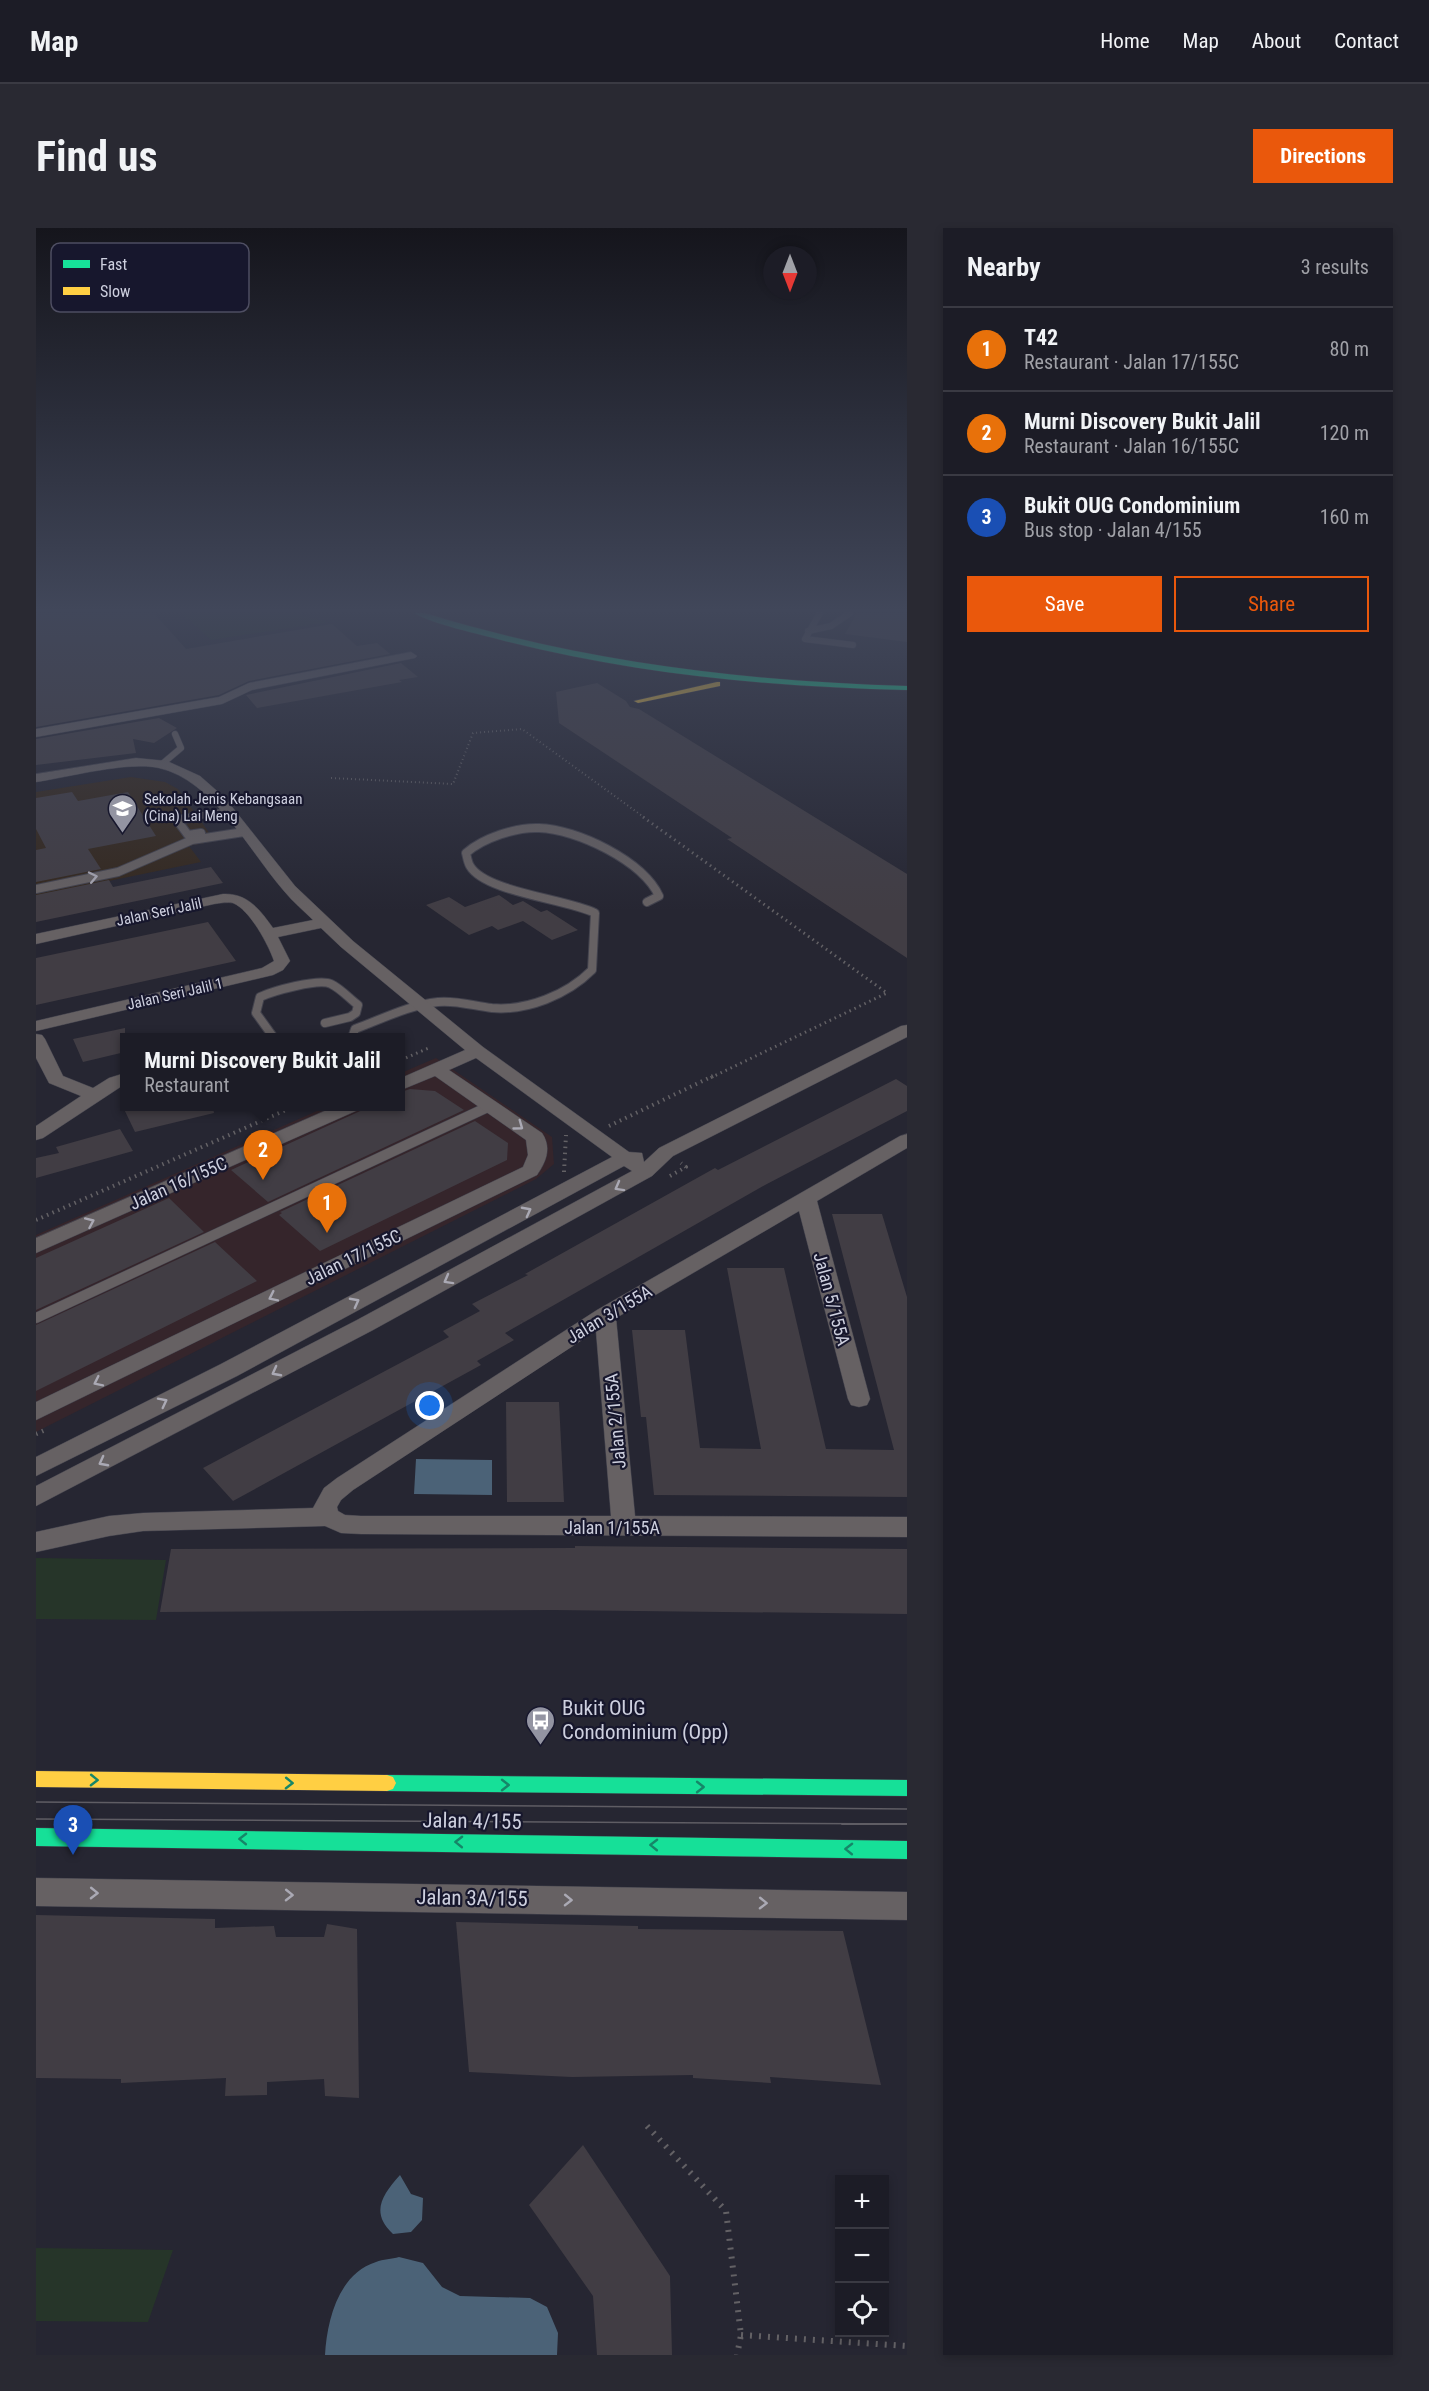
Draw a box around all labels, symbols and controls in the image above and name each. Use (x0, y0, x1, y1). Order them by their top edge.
text: Map (30, 25, 78, 58)
text: Home (1100, 29, 1150, 53)
text: Map (1183, 29, 1219, 53)
text: About (1252, 29, 1301, 53)
text: Contact (1334, 29, 1399, 53)
button: Directions (1253, 129, 1393, 183)
text: Find us (36, 132, 157, 181)
legend (51, 243, 249, 312)
north arrow (763, 246, 817, 300)
text: Nearby (967, 252, 1041, 282)
text: Fast (100, 255, 127, 274)
text: 3 results (1301, 255, 1369, 279)
text: Slow (100, 282, 130, 301)
text: T42 (1024, 325, 1058, 350)
text: 1 (981, 337, 992, 361)
text: 80 m (1330, 337, 1369, 361)
text: Restaurant · Jalan 17/155C (1024, 350, 1239, 374)
text: Murni Discovery Bukit Jalil (1024, 409, 1261, 434)
text: 2 (981, 421, 992, 445)
text: 120 m (1320, 421, 1369, 445)
text: Restaurant · Jalan 16/155C (1024, 434, 1239, 458)
text: Bukit OUG Condominium (1024, 493, 1240, 518)
text: 3 (981, 505, 992, 529)
text: 160 m (1320, 505, 1369, 529)
text: Bus stop · Jalan 4/155 (1024, 518, 1202, 542)
button: Save (967, 576, 1162, 632)
button: Share (1174, 576, 1369, 632)
place label: Sekolah Jenis Kebangsaan (Cina) Lai Meng (144, 790, 302, 825)
school or university icon: Sekolah Jenis Kebangsaan (Cina) Lai Meng (107, 792, 139, 834)
one-way arrow (88, 871, 98, 884)
street label: Jalan Seri Jalil (115, 894, 203, 930)
street label: Jalan Seri Jalil 1 (125, 974, 225, 1014)
popup (120, 1033, 405, 1111)
text: Murni Discovery Bukit Jalil (144, 1048, 381, 1073)
text: Restaurant (144, 1073, 229, 1097)
one-way arrow (513, 1119, 524, 1130)
pin: 2 (244, 1130, 282, 1180)
street label: Jalan 16/155C (126, 1152, 230, 1214)
one-way arrow (615, 1180, 625, 1191)
pin: 1 (308, 1184, 346, 1233)
one-way arrow (520, 1207, 531, 1218)
one-way arrow (83, 1217, 94, 1229)
street label: Jalan 17/155C (302, 1225, 404, 1289)
street label: Jalan 5/155A (809, 1250, 855, 1348)
one-way arrow (443, 1273, 454, 1284)
street label: Jalan 3/155A (563, 1280, 656, 1348)
one-way arrow (268, 1289, 279, 1301)
one-way arrow (348, 1298, 359, 1309)
one-way arrow (271, 1365, 282, 1376)
street label: Jalan 2/155A (600, 1372, 630, 1469)
one-way arrow (93, 1375, 104, 1387)
your location (415, 1391, 444, 1420)
one-way arrow (157, 1398, 168, 1410)
one-way arrow (99, 1455, 109, 1466)
street label: Jalan 1/155A (564, 1517, 660, 1538)
place label: Bukit OUG Condominium (Opp) (562, 1696, 729, 1744)
bus stop icon: Bukit OUG Condominium (Opp) (525, 1704, 557, 1746)
one-way arrow (90, 1774, 99, 1786)
one-way arrow (285, 1777, 294, 1789)
one-way arrow (501, 1779, 510, 1791)
one-way arrow (696, 1781, 705, 1793)
pin: 3 (54, 1806, 93, 1855)
street label: Jalan 4/155 (422, 1808, 522, 1834)
one-way arrow (238, 1833, 247, 1845)
one-way arrow (454, 1836, 463, 1848)
one-way arrow (649, 1839, 658, 1852)
one-way arrow (844, 1843, 853, 1855)
street label: Jalan 3A/155 (416, 1885, 528, 1911)
one-way arrow (90, 1887, 99, 1899)
one-way arrow (285, 1889, 294, 1901)
one-way arrow (564, 1894, 573, 1906)
one-way arrow (759, 1897, 768, 1910)
map controls (835, 2175, 889, 2337)
button: + (835, 2175, 889, 2229)
button: − (835, 2229, 889, 2283)
button: locate (835, 2283, 889, 2337)

